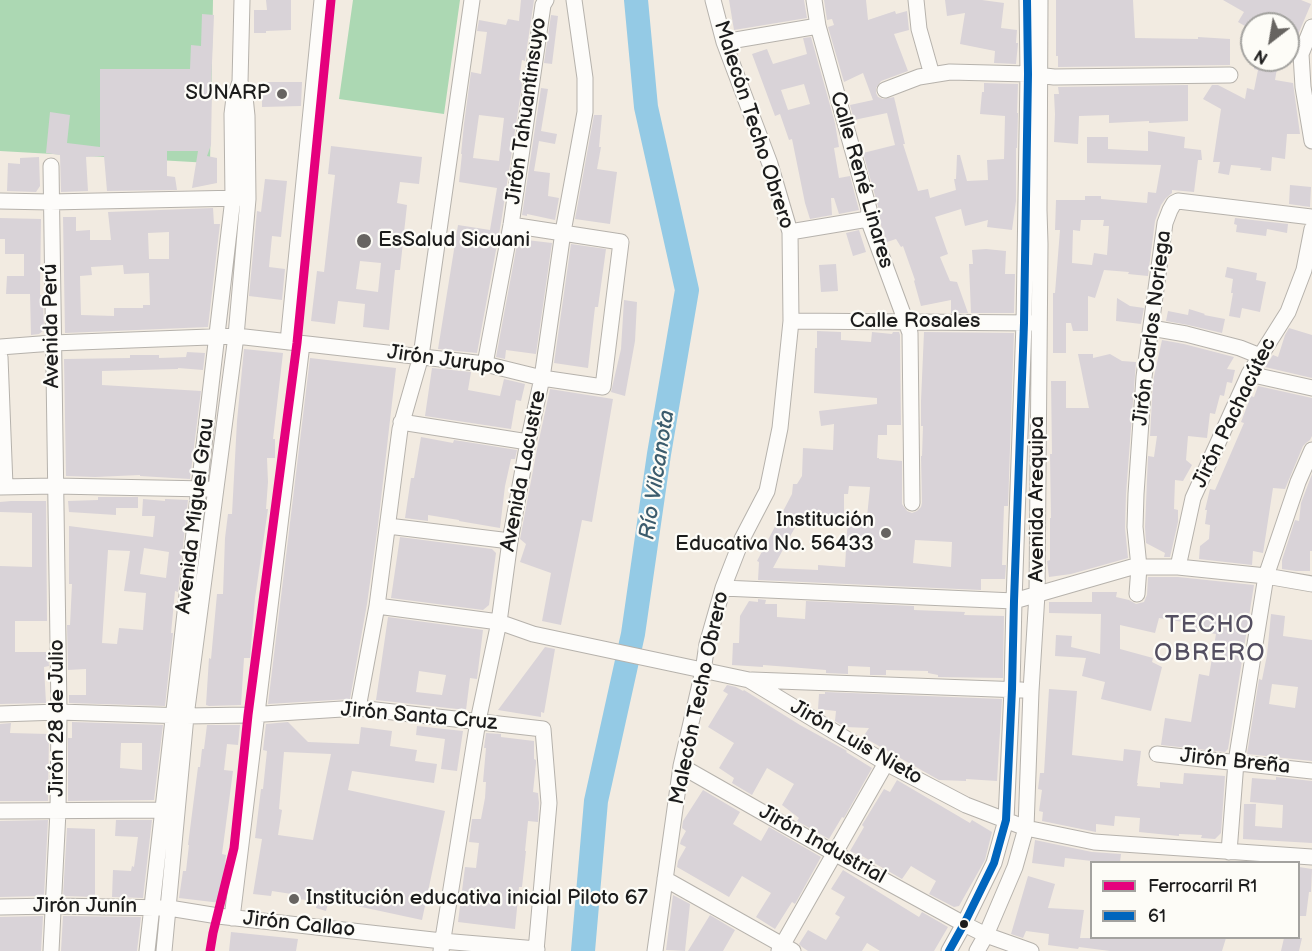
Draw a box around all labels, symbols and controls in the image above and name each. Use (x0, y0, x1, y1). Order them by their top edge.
north arrow (1240, 12, 1300, 72)
street label: Jirón Tahuantinsuyo (501, 16, 553, 206)
street label: Malecón Techo Obrero (707, 18, 799, 232)
text: N (1251, 45, 1272, 67)
place label: SUNARP (185, 81, 270, 107)
marker: SUNARP (275, 87, 289, 101)
street label: Calle René Linares (824, 89, 898, 271)
place label: EsSalud Sicuani (378, 228, 530, 254)
street label: Jirón Carlos Noriega (1129, 229, 1177, 427)
marker: EsSalud Sicuani (355, 232, 373, 250)
street label: Avenida Perú (38, 263, 66, 389)
street label: Calle Rosales (850, 309, 980, 335)
street label: Jirón Pachacútec (1188, 334, 1282, 492)
street label: Jirón Jurupo (385, 340, 507, 382)
street label: Avenida Lacustre (496, 388, 552, 554)
water label: Río Vilcanota (635, 408, 681, 542)
street label: Avenida Arequipa (1025, 416, 1051, 582)
street label: Avenida Miguel Grau (171, 417, 221, 615)
place label: Institución Educativa No. 56433 (675, 508, 874, 558)
marker: Institución Educativa No. 56433 (879, 526, 893, 540)
street label: Malecón Techo Obrero (665, 589, 735, 807)
district label: TECHO OBRERO (1154, 612, 1266, 668)
street label: Jirón 28 de Julio (45, 639, 71, 797)
street label: Jirón Luis Nieto (785, 695, 927, 791)
street label: Jirón Santa Cruz (340, 698, 498, 736)
street label: Jirón Breña (1179, 744, 1291, 780)
street label: Jirón Industrial (754, 800, 890, 890)
legend (1090, 861, 1300, 939)
text: Ferrocarril R1 (1148, 876, 1257, 897)
place label: Institución educativa inicial Piloto 67 (306, 886, 648, 912)
marker: Institución educativa inicial Piloto 67 (287, 892, 301, 906)
street label: Jirón Junín (33, 894, 137, 920)
text: 61 (1148, 906, 1166, 927)
street label: Jirón Callao (242, 907, 356, 943)
unlabelled marker (958, 918, 970, 930)

